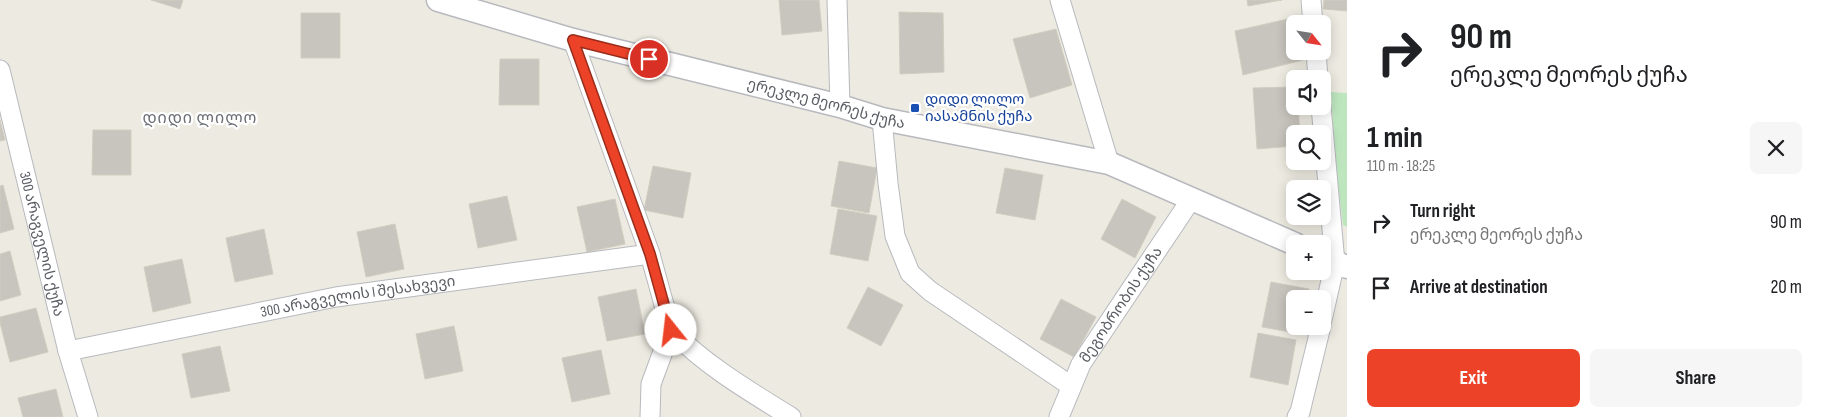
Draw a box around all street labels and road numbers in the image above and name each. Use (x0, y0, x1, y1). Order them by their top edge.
street label: ერეკლე მეორეს ქუჩა (745, 74, 907, 133)
street label: 300 არაგველის ქუჩა (15, 170, 68, 318)
street label: მეგობრობის ქუჩა (1076, 243, 1167, 366)
street label: 300 არაგველის I შესახვევი (259, 272, 456, 322)

